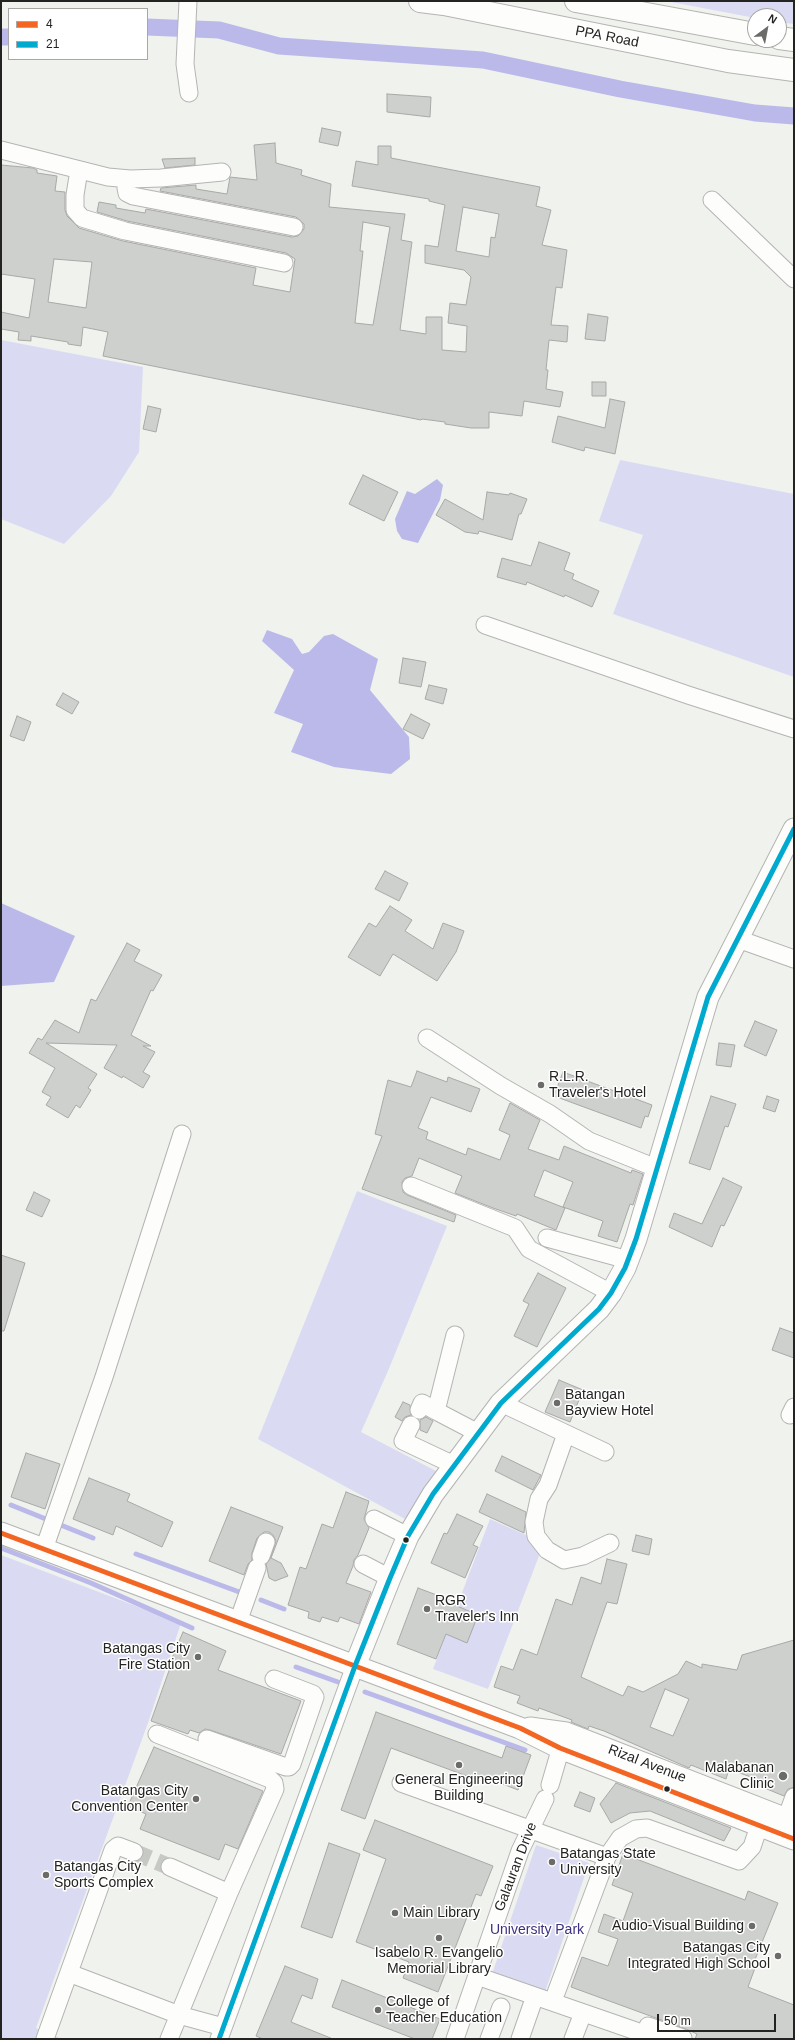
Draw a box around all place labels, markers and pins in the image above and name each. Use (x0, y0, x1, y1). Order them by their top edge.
place label: R.L.R. Traveler's Hotel (549, 1069, 646, 1102)
marker: R.L.R. Traveler's Hotel (536, 1080, 546, 1090)
place label: Batangan Bayview Hotel (565, 1387, 654, 1420)
marker: Batangan Bayview Hotel (552, 1398, 562, 1408)
unlabelled marker (401, 1535, 411, 1545)
place label: RGR Traveler's Inn (435, 1593, 519, 1626)
marker: RGR Traveler's Inn (422, 1604, 432, 1614)
place label: Batangas City Fire Station (103, 1641, 190, 1674)
marker: Batangas City Fire Station (193, 1652, 203, 1662)
marker: General Engineering Building (454, 1760, 464, 1770)
place label: Malabanan Clinic (705, 1760, 774, 1792)
marker: Malabanan Clinic (777, 1770, 789, 1782)
place label: General Engineering Building (395, 1772, 523, 1804)
place label: Batangas City Convention Center (71, 1783, 188, 1816)
unlabelled marker (662, 1784, 672, 1794)
marker: Batangas City Convention Center (191, 1794, 201, 1804)
place label: Batangas State University (560, 1846, 656, 1878)
marker: Batangas State University (547, 1857, 557, 1867)
place label: Batangas City Sports Complex (54, 1859, 154, 1892)
marker: Batangas City Sports Complex (41, 1870, 51, 1880)
place label: Main Library (403, 1905, 480, 1921)
marker: Main Library (390, 1908, 400, 1918)
place label: Audio-Visual Building (612, 1918, 744, 1934)
marker: Audio-Visual Building (747, 1921, 757, 1931)
marker: Isabelo R. Evangelio Memorial Library (434, 1933, 444, 1943)
place label: Batangas City Integrated High School (628, 1940, 770, 1972)
place label: Isabelo R. Evangelio Memorial Library (375, 1945, 503, 1978)
marker: Batangas City Integrated High School (773, 1951, 783, 1961)
place label: College of Teacher Education (386, 1994, 502, 2026)
marker: College of Teacher Education (373, 2005, 383, 2015)

